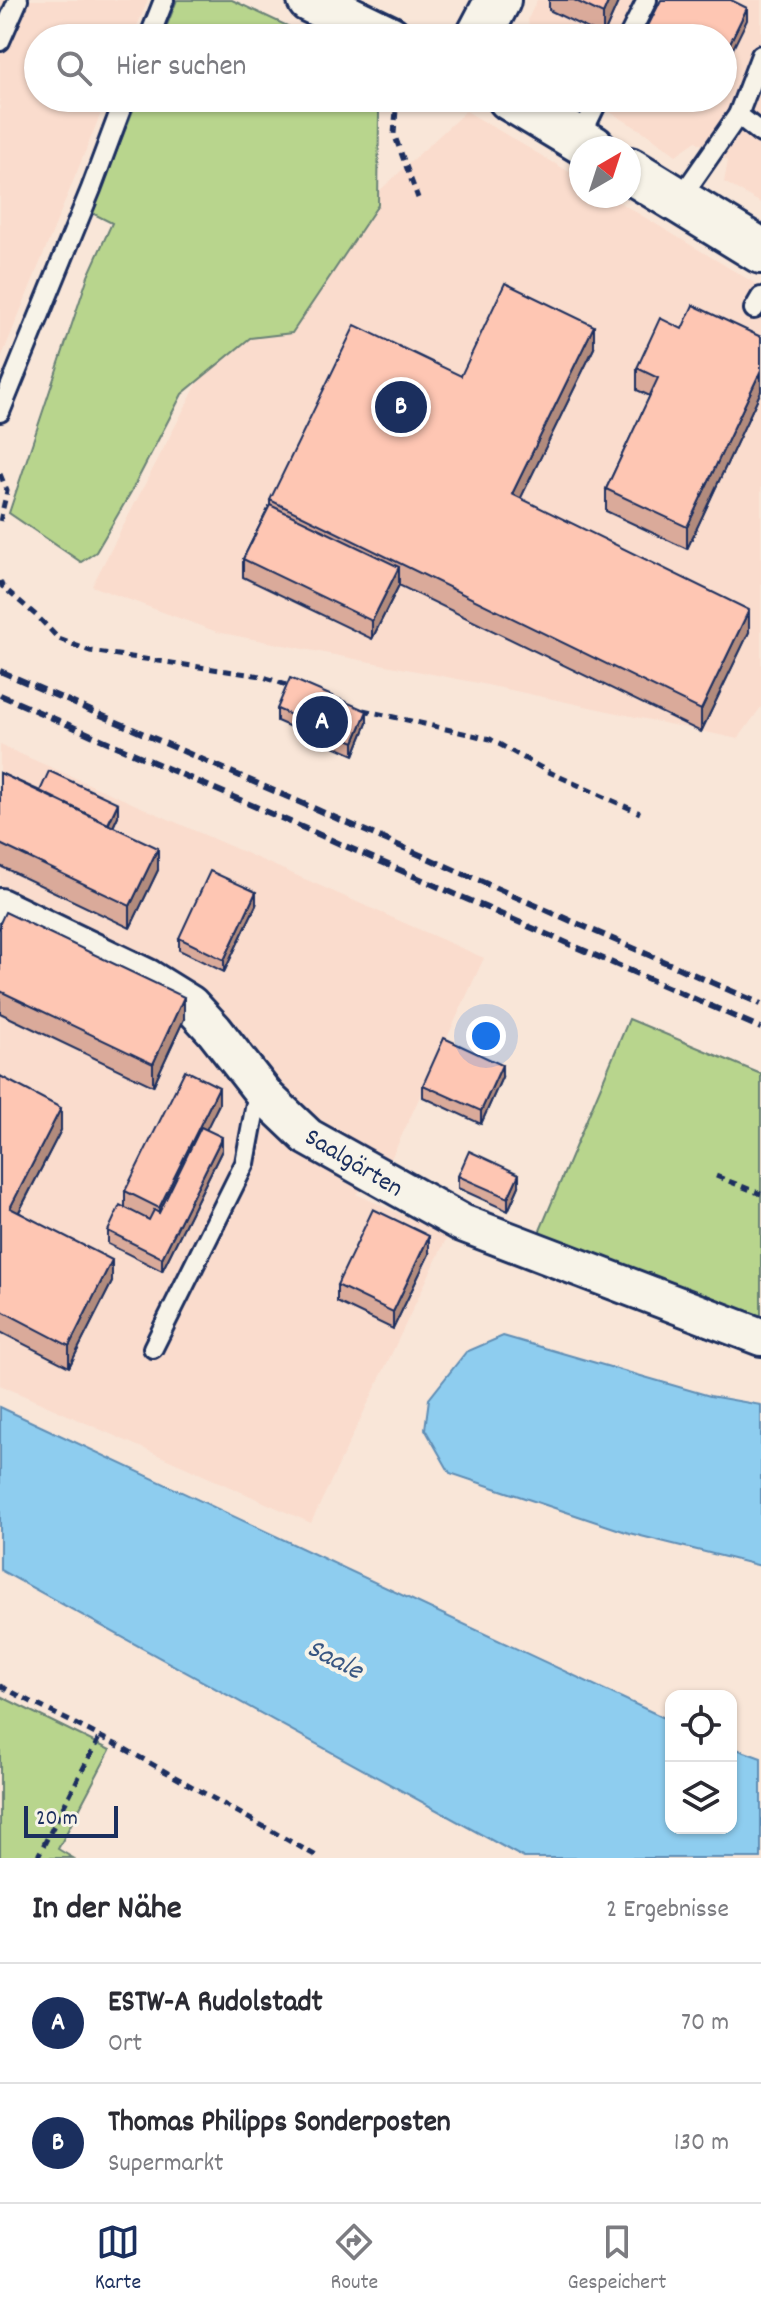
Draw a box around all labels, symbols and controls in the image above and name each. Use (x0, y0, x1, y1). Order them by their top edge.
search box (24, 24, 737, 112)
icon: search (52, 46, 96, 90)
text: Hier suchen (116, 47, 246, 90)
north arrow (569, 136, 641, 208)
pin: B (375, 377, 427, 437)
pin: A (296, 692, 348, 752)
your location (466, 1016, 506, 1056)
street label: Saalgärten (297, 1120, 409, 1208)
water label: Saale (299, 1631, 370, 1693)
map controls (665, 1690, 737, 1834)
button: locate (665, 1690, 737, 1762)
button: layers (665, 1762, 737, 1834)
scale bar (24, 1802, 118, 1838)
text: 20 m (36, 1804, 78, 1835)
text: In der Nähe (32, 1886, 182, 1935)
text: 2 Ergebnisse (606, 1892, 729, 1929)
text: ESTW-A Rudolstadt (108, 1983, 323, 2026)
text: A (51, 2005, 65, 2042)
text: 70 m (681, 2005, 729, 2042)
text: Ort (108, 2026, 142, 2063)
text: Thomas Philipps Sonderposten (108, 2103, 451, 2146)
text: B (52, 2125, 64, 2162)
text: 130 m (674, 2125, 729, 2162)
text: Supermarkt (108, 2146, 224, 2183)
tab: Karte (95, 2220, 141, 2299)
tab: Route (330, 2220, 378, 2299)
tab: Gespeichert (568, 2220, 666, 2299)

